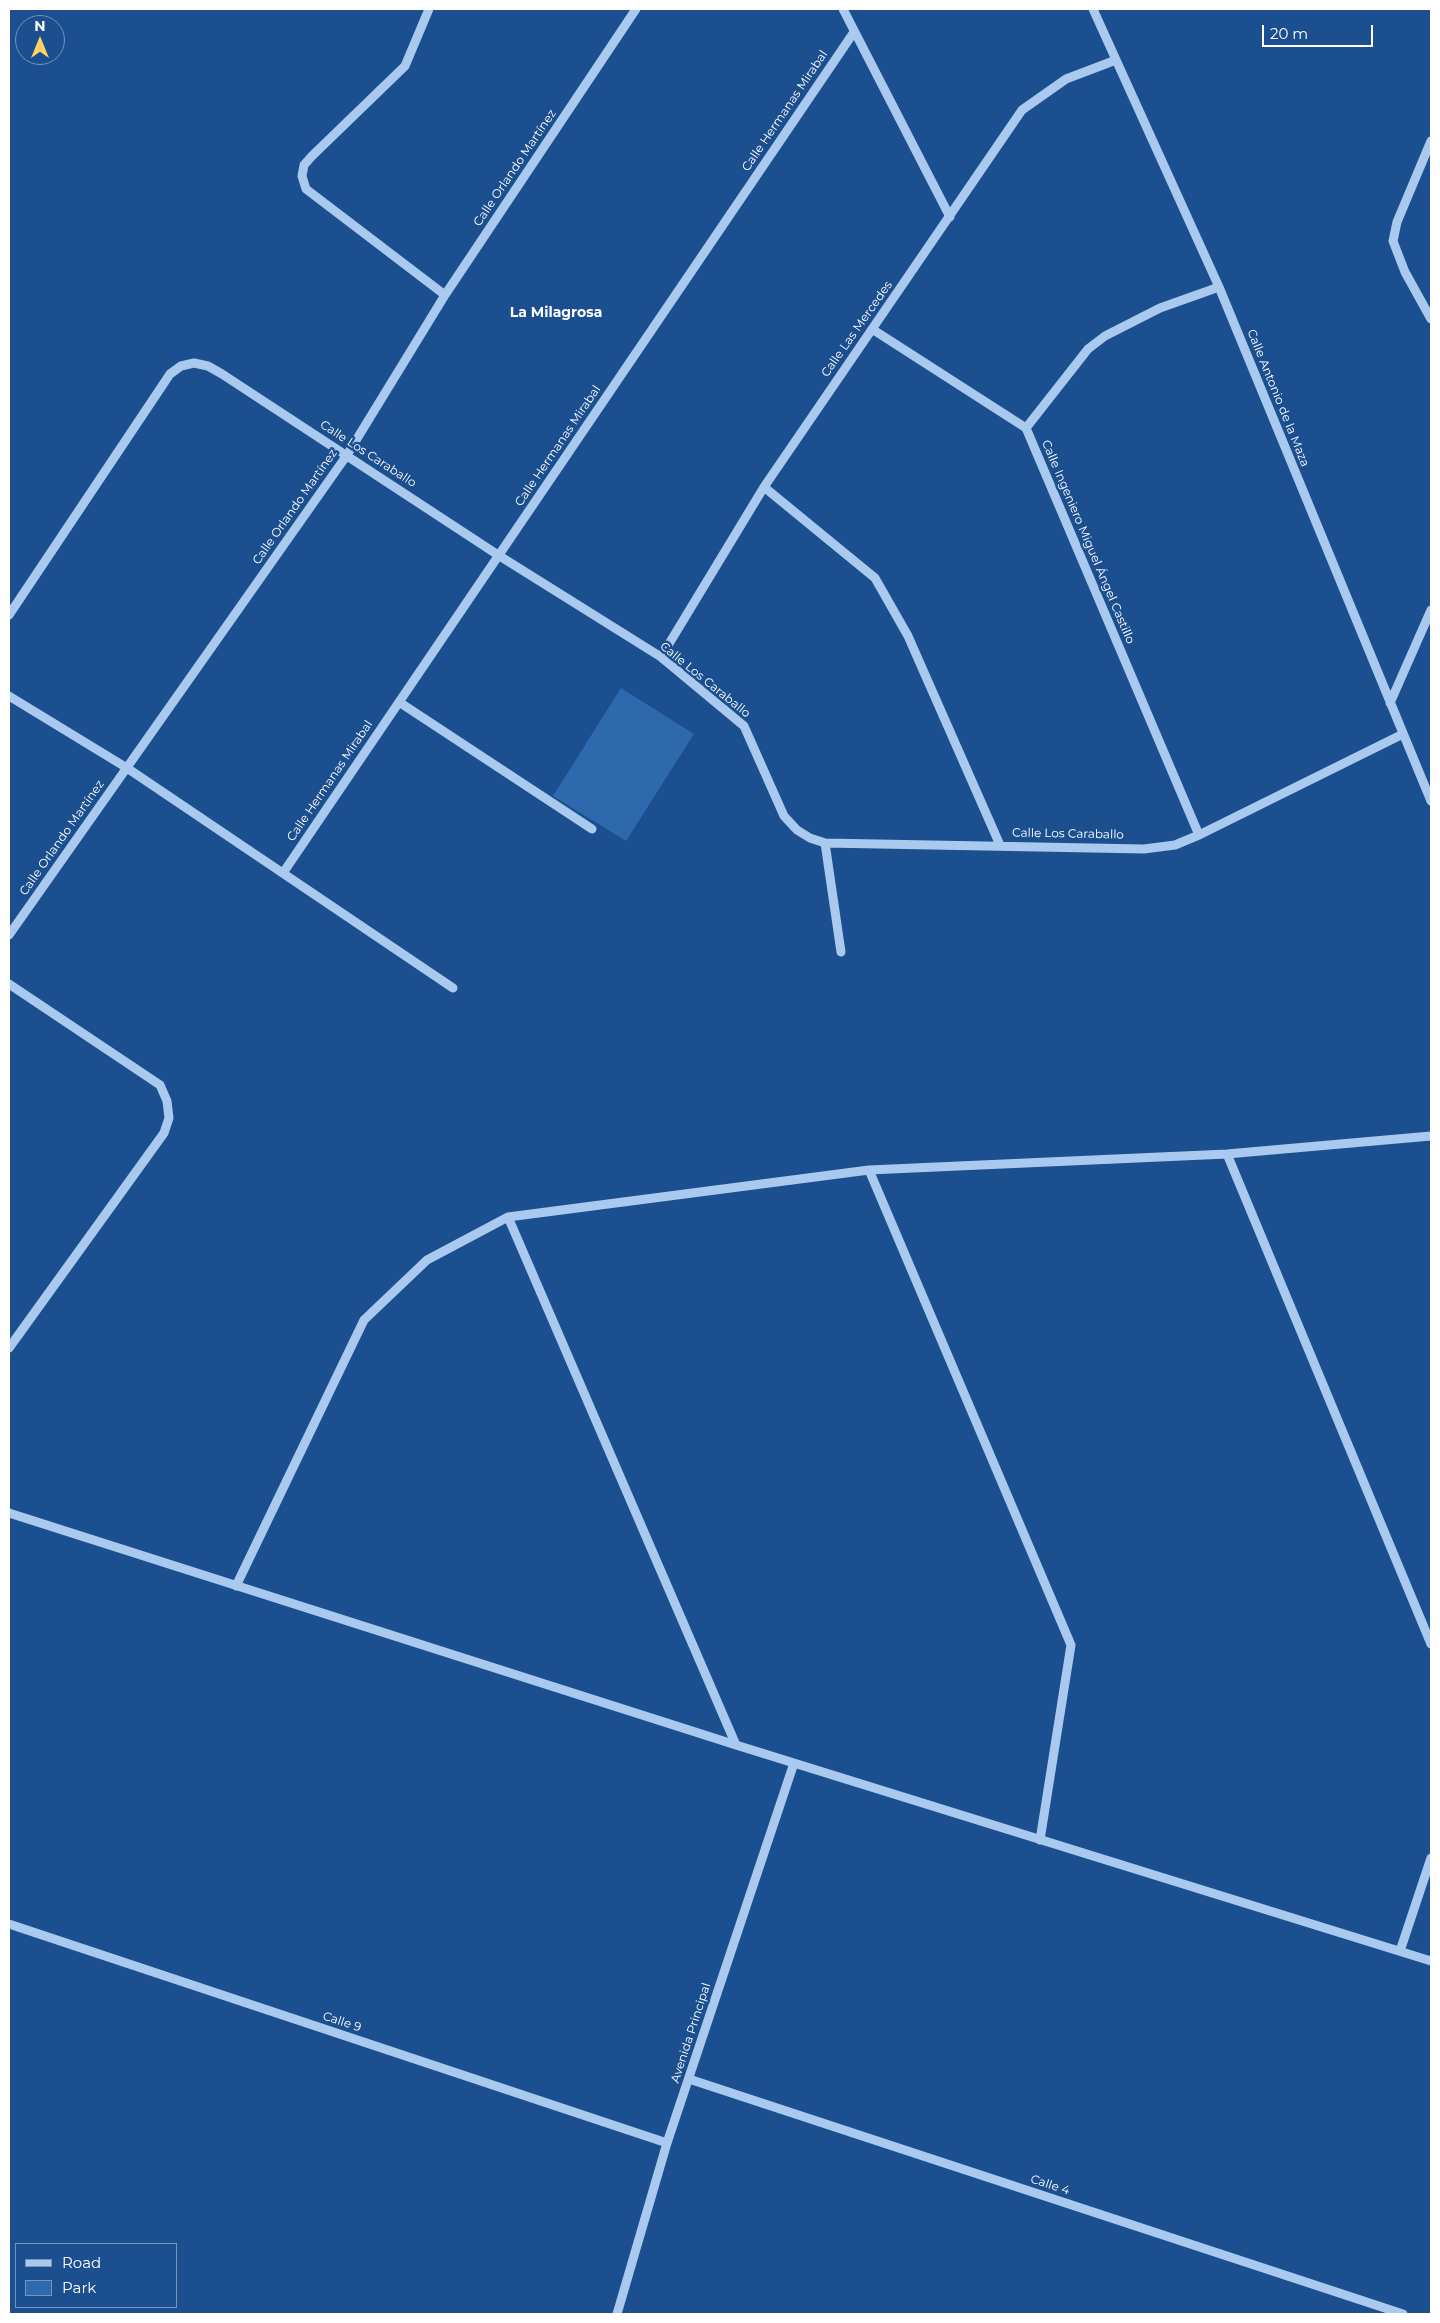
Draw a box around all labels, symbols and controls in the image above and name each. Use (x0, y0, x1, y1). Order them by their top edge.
north arrow (15, 15, 65, 65)
scale bar (1265, 15, 1376, 47)
text: N (34, 17, 46, 35)
text: 20 m (1270, 24, 1308, 43)
street label: Calle Hermanas Mirabal (739, 48, 831, 174)
street label: Calle Orlando Martínez (471, 107, 559, 229)
street label: Calle Las Mercedes (818, 278, 896, 380)
district label: La Milagrosa (510, 305, 602, 321)
street label: Calle Antonio de la Maza (1244, 327, 1312, 469)
street label: Calle Hermanas Mirabal (512, 383, 604, 509)
street label: Calle Los Caraballo (317, 417, 419, 491)
street label: Calle Ingeniero Miguel Ángel Castillo (1038, 438, 1138, 646)
street label: Calle Orlando Martínez (250, 447, 340, 567)
street label: Calle Los Caraballo (657, 639, 753, 721)
street label: Calle Hermanas Mirabal (284, 718, 376, 844)
street label: Calle Orlando Martínez (17, 778, 107, 898)
street label: Calle Los Caraballo (1012, 826, 1124, 842)
street label: Avenida Principal (668, 1981, 714, 2085)
street label: Calle 9 (321, 2009, 363, 2035)
street label: Calle 4 (1029, 2172, 1071, 2198)
legend (15, 2243, 178, 2308)
text: Road (62, 2253, 101, 2272)
text: Park (62, 2278, 96, 2297)

